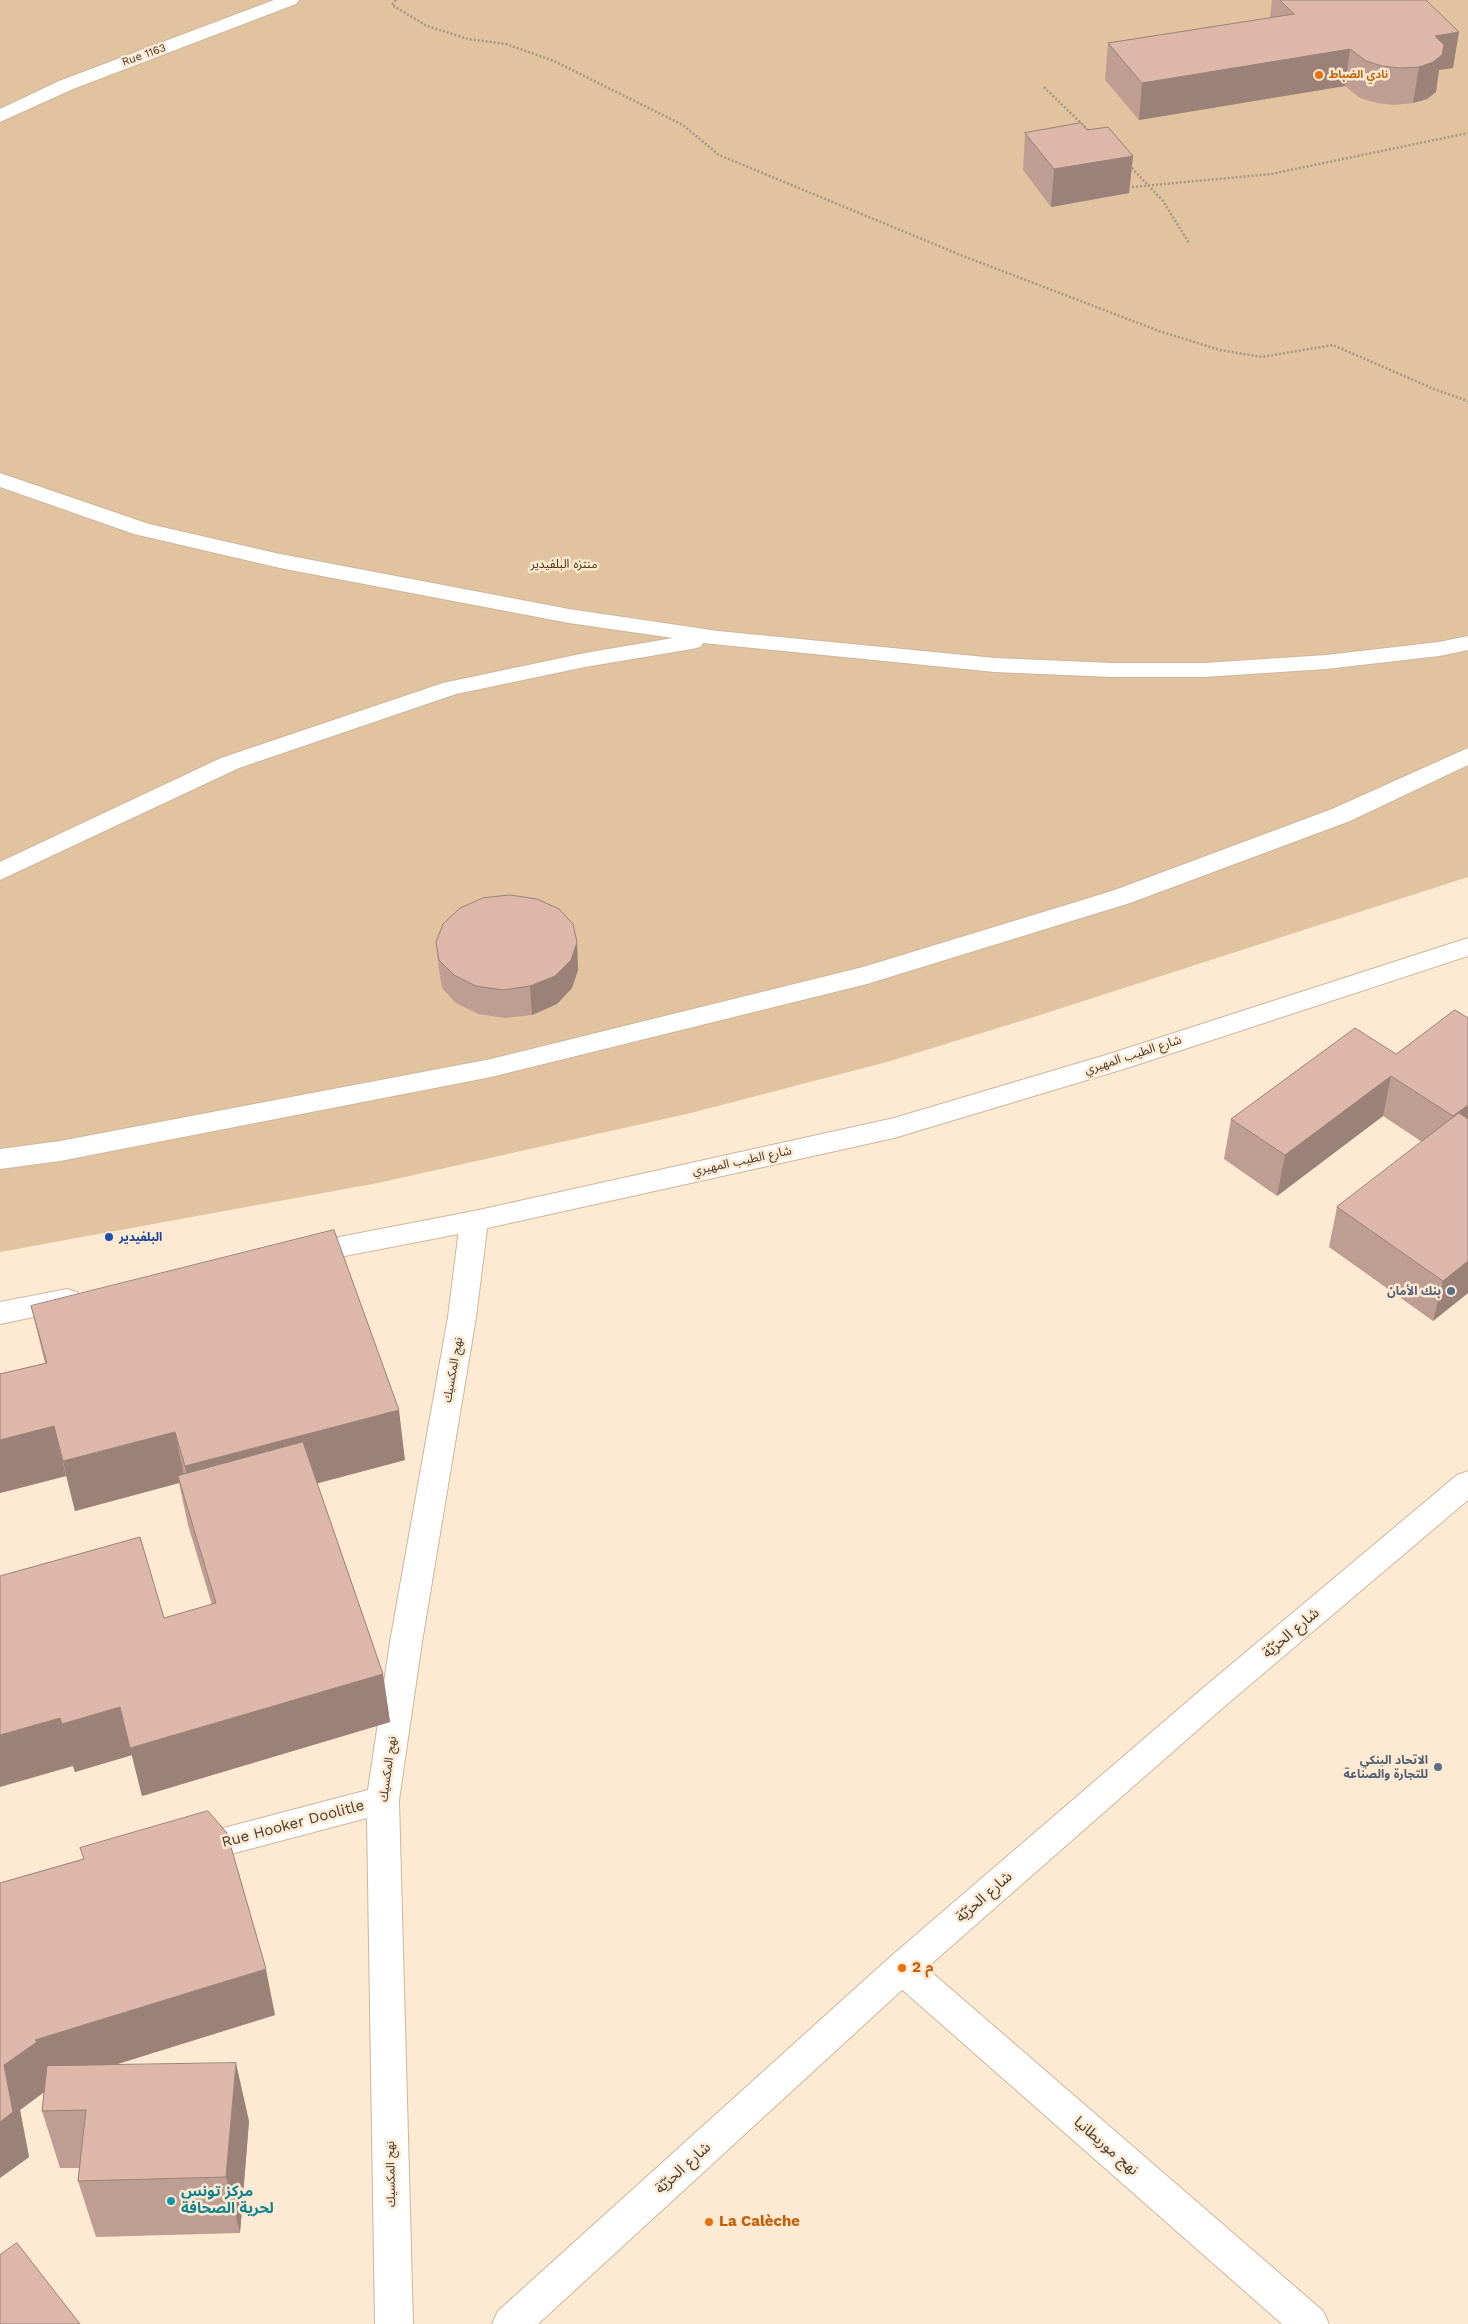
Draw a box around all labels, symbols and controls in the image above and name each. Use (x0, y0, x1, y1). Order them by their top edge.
street label: Rue 1163 (120, 41, 168, 69)
place label: نادي الضباط (1329, 68, 1388, 82)
marker: نادي الضباط (1313, 69, 1325, 81)
park label: منتزه البلفيدير (531, 557, 597, 571)
street label: شارع الطيب المهيري (1083, 1033, 1183, 1077)
street label: شارع الطيب المهيري (691, 1143, 793, 1179)
place label: البلفيدير (119, 1230, 162, 1244)
marker: البلفيدير (103, 1231, 115, 1243)
place label: بنك الأمان (1387, 1284, 1441, 1298)
marker: بنك الأمان (1445, 1285, 1457, 1297)
street label: نهج المكسيك (440, 1336, 466, 1404)
street label: شارع الحرّيّة (1259, 1604, 1323, 1662)
street label: نهج المكسيك (376, 1735, 400, 1803)
place label: الاتحاد البنكي للتجارة والصناعة (1344, 1753, 1428, 1781)
marker: الاتحاد البنكي للتجارة والصناعة (1432, 1761, 1444, 1773)
street label: Rue Hooker Doolitle (220, 1796, 366, 1852)
street label: شارع الحرّيّة (952, 1868, 1016, 1926)
place label: 2 م (912, 1959, 933, 1977)
marker: 2 م (896, 1962, 908, 1974)
street label: نهج موريطانيا (1070, 2113, 1142, 2179)
street label: شارع الحرّيّة (651, 2138, 715, 2198)
street label: نهج المكسيك (383, 2141, 399, 2207)
place label: مركز تونس لحرية الصحافة (181, 2183, 274, 2218)
marker: مركز تونس لحرية الصحافة (165, 2195, 177, 2207)
place label: La Calèche (719, 2213, 800, 2231)
marker: La Calèche (703, 2216, 715, 2228)

